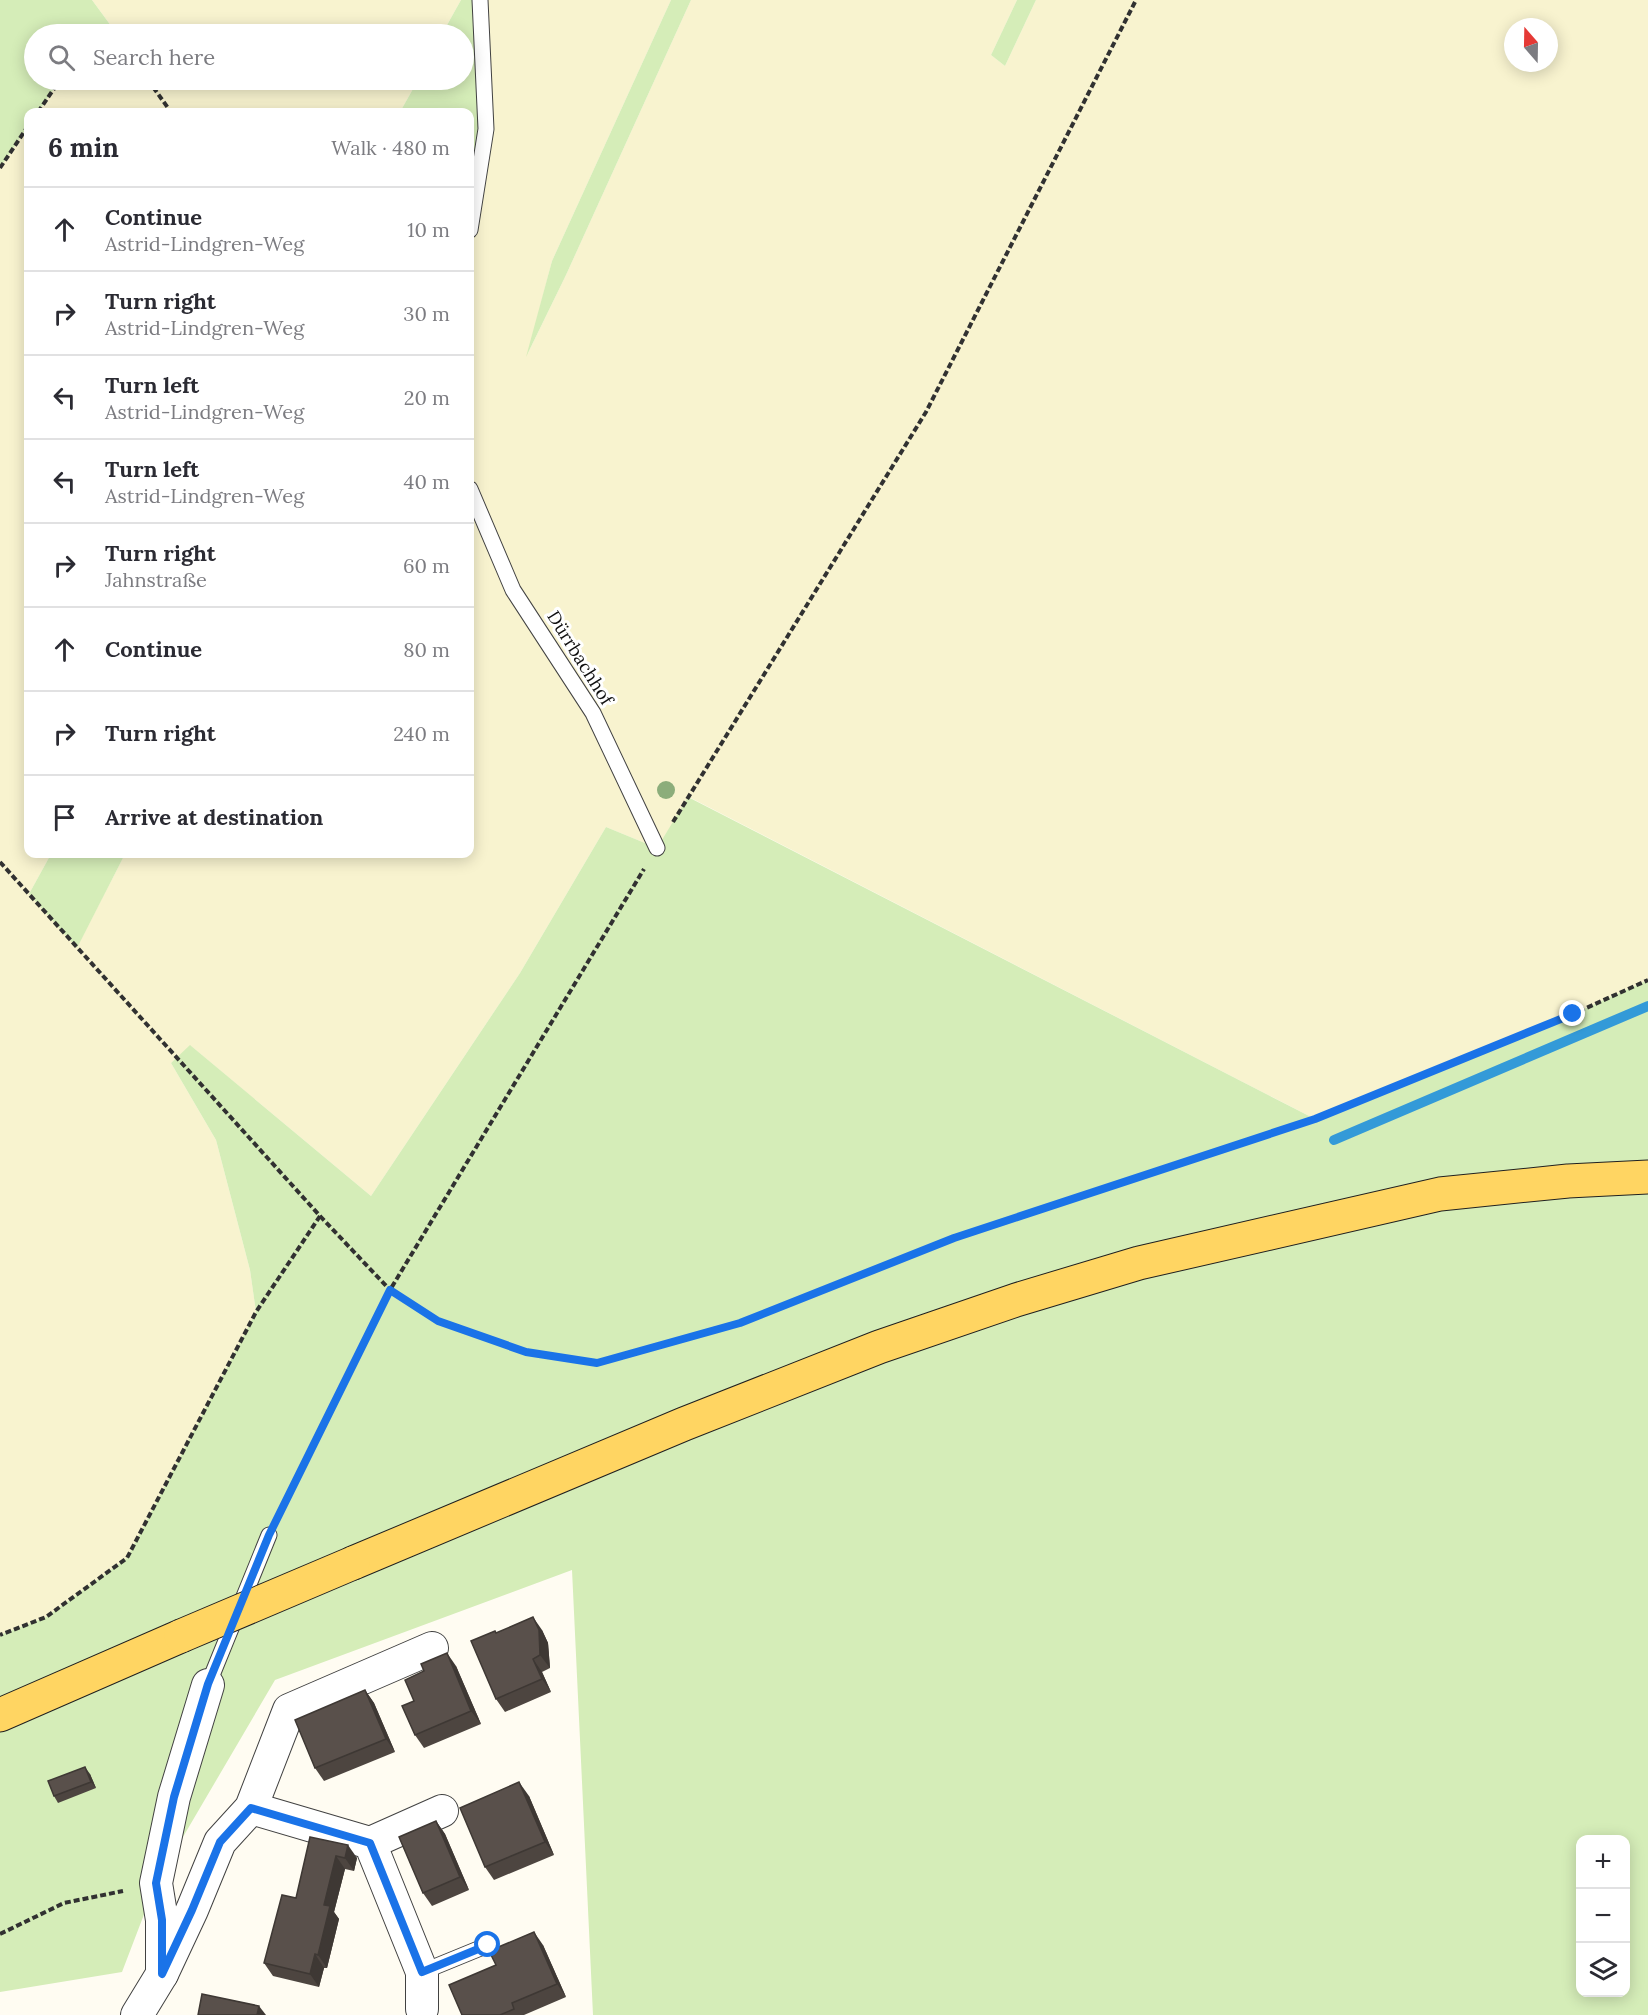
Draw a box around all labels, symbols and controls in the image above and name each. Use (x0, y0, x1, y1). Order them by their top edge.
north arrow (1504, 18, 1558, 72)
search box (24, 24, 474, 90)
icon: search (45, 41, 78, 74)
text: Search here (93, 43, 215, 71)
text: 6 min (48, 131, 119, 164)
text: Walk · 480 m (331, 135, 450, 160)
text: Continue (105, 203, 202, 231)
icon: ahead (48, 213, 81, 246)
text: 10 m (407, 217, 450, 242)
text: Astrid-Lindgren-Weg (105, 231, 304, 256)
text: Turn right (105, 287, 216, 315)
icon: right (48, 297, 81, 330)
text: 30 m (403, 301, 450, 326)
text: Astrid-Lindgren-Weg (105, 315, 304, 340)
text: Turn left (105, 371, 199, 399)
icon: left (48, 381, 81, 414)
text: 20 m (404, 385, 450, 410)
text: Astrid-Lindgren-Weg (105, 399, 304, 424)
text: Turn left (105, 455, 199, 483)
icon: left (48, 465, 81, 498)
text: 40 m (404, 469, 450, 494)
text: Astrid-Lindgren-Weg (105, 483, 304, 508)
text: Turn right (105, 539, 216, 567)
icon: right (48, 549, 81, 582)
text: 60 m (403, 553, 450, 578)
text: Jahnstraße (105, 567, 207, 592)
street label: Dürrbachhof (542, 606, 620, 711)
icon: ahead (48, 633, 81, 666)
text: Continue (105, 635, 202, 663)
text: 80 m (403, 637, 450, 662)
icon: right (48, 717, 81, 750)
text: Turn right (105, 719, 216, 747)
text: 240 m (393, 721, 450, 746)
icon: arrive (48, 801, 81, 834)
text: Arrive at destination (105, 803, 323, 831)
route end (1559, 1000, 1585, 1026)
map controls (1576, 1835, 1630, 1997)
button: + (1576, 1835, 1630, 1889)
button: − (1576, 1889, 1630, 1943)
route start (474, 1931, 500, 1957)
button: layers (1576, 1943, 1630, 1997)

